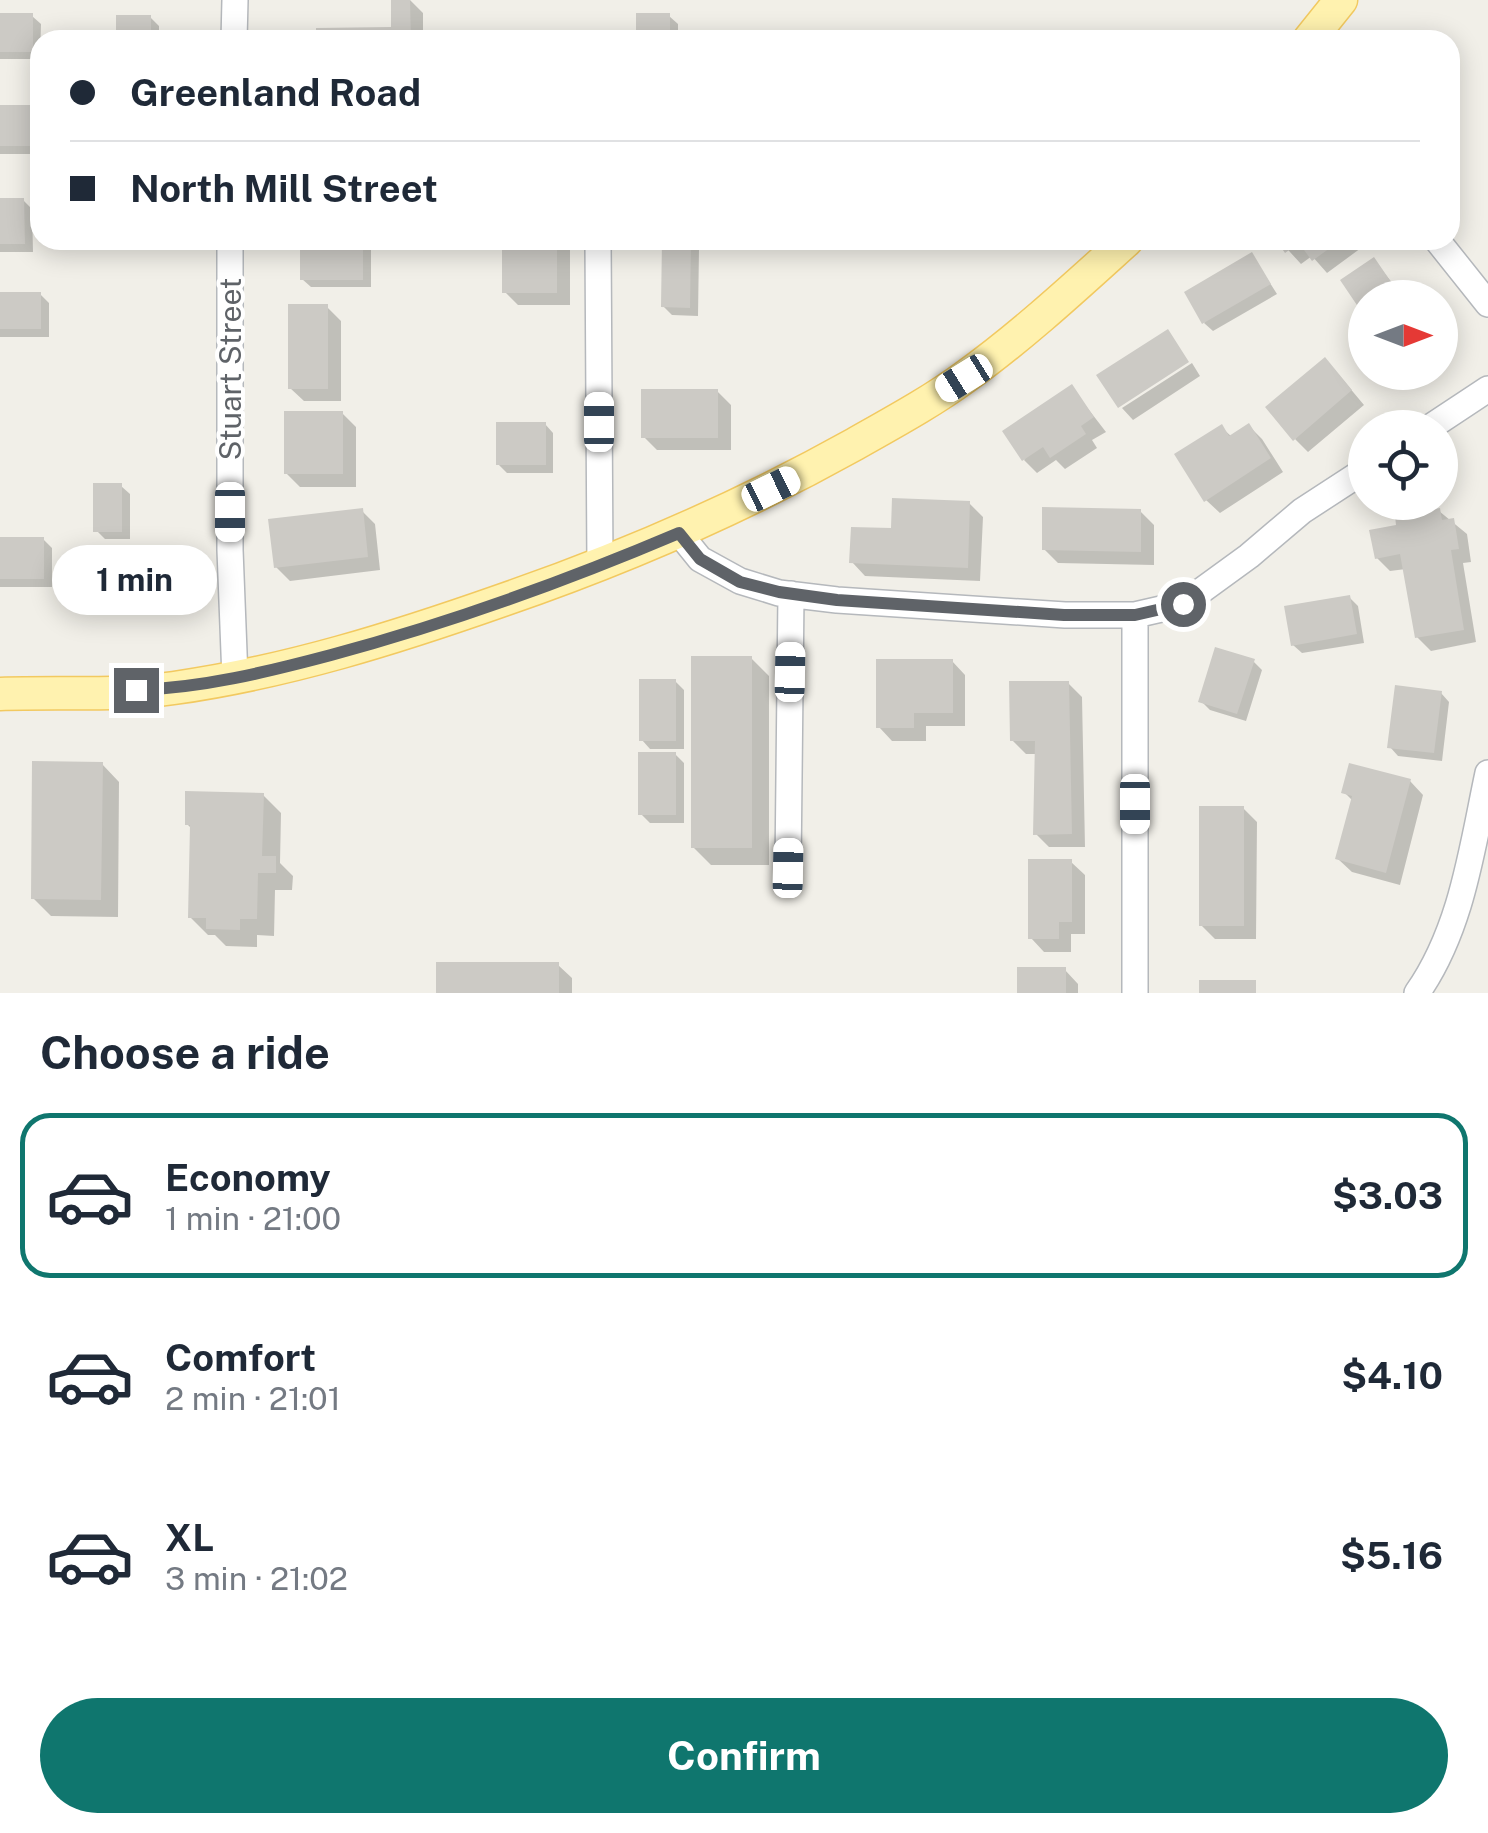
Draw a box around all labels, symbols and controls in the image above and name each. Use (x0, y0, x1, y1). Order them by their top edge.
text: Greenland Road (130, 70, 421, 115)
text: North Mill Street (130, 166, 438, 211)
street label: Stuart Street (212, 278, 248, 460)
north arrow (1348, 280, 1458, 390)
map controls (1348, 280, 1458, 520)
car (931, 349, 997, 407)
car (584, 392, 614, 452)
button: locate (1348, 410, 1458, 520)
car (737, 462, 805, 516)
car (215, 482, 245, 542)
callout: 1 min (54, 545, 218, 615)
text: 1 min (96, 561, 173, 598)
route start (1161, 582, 1206, 627)
car (774, 642, 806, 702)
route end (114, 668, 159, 713)
car (1120, 774, 1150, 834)
car (772, 838, 804, 898)
text: Choose a ride (40, 1026, 330, 1079)
icon: car (45, 1151, 135, 1241)
text: Economy (165, 1155, 331, 1200)
text: $3.03 (1332, 1173, 1443, 1218)
text: 1 min · 21:00 (165, 1200, 341, 1237)
icon: car (45, 1331, 135, 1421)
text: Comfort (165, 1335, 316, 1380)
text: $4.10 (1341, 1353, 1443, 1398)
text: 2 min · 21:01 (165, 1380, 341, 1417)
icon: car (45, 1511, 135, 1601)
text: XL (165, 1515, 214, 1560)
text: $5.16 (1340, 1533, 1443, 1578)
text: 3 min · 21:02 (165, 1560, 348, 1597)
button: Confirm (40, 1698, 1448, 1813)

